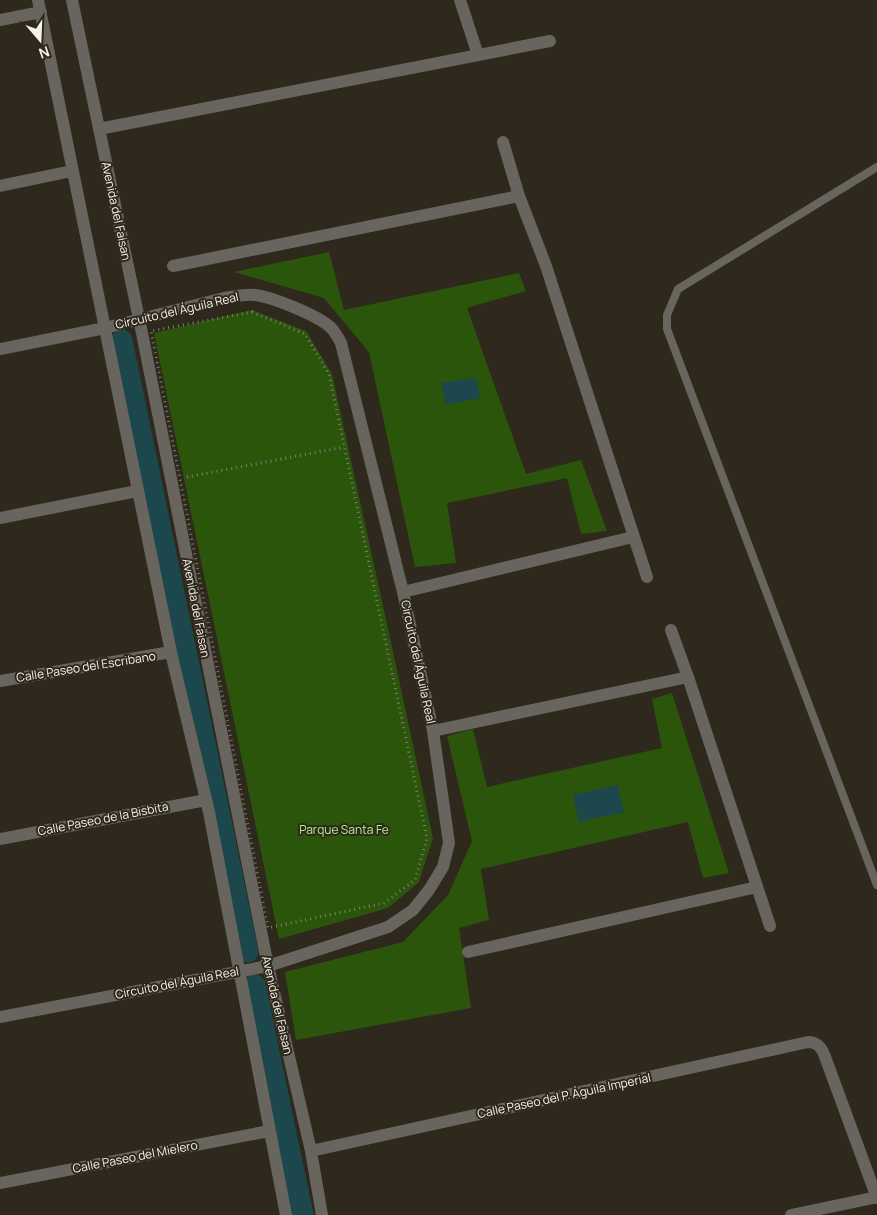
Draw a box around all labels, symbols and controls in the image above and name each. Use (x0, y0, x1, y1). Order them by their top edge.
north arrow (15, 15, 65, 65)
text: N (37, 42, 52, 63)
street label: Avenida del Faisan (98, 160, 135, 262)
street label: Circuito del Águila Real (114, 288, 240, 333)
street label: Avenida del Faisan (179, 557, 214, 659)
street label: Circuito del Águila Real (397, 599, 440, 725)
street label: Calle Paseo del Escribano (15, 647, 157, 686)
street label: Calle Paseo de la Bisbita (36, 797, 170, 840)
park label: Parque Santa Fe (299, 821, 389, 838)
street label: Avenida del Faisan (258, 954, 297, 1056)
street label: Circuito del Águila Real (113, 962, 240, 1003)
street label: Calle Paseo del P. Águila Imperial (476, 1069, 652, 1122)
street label: Calle Paseo del Mielero (71, 1136, 199, 1177)

